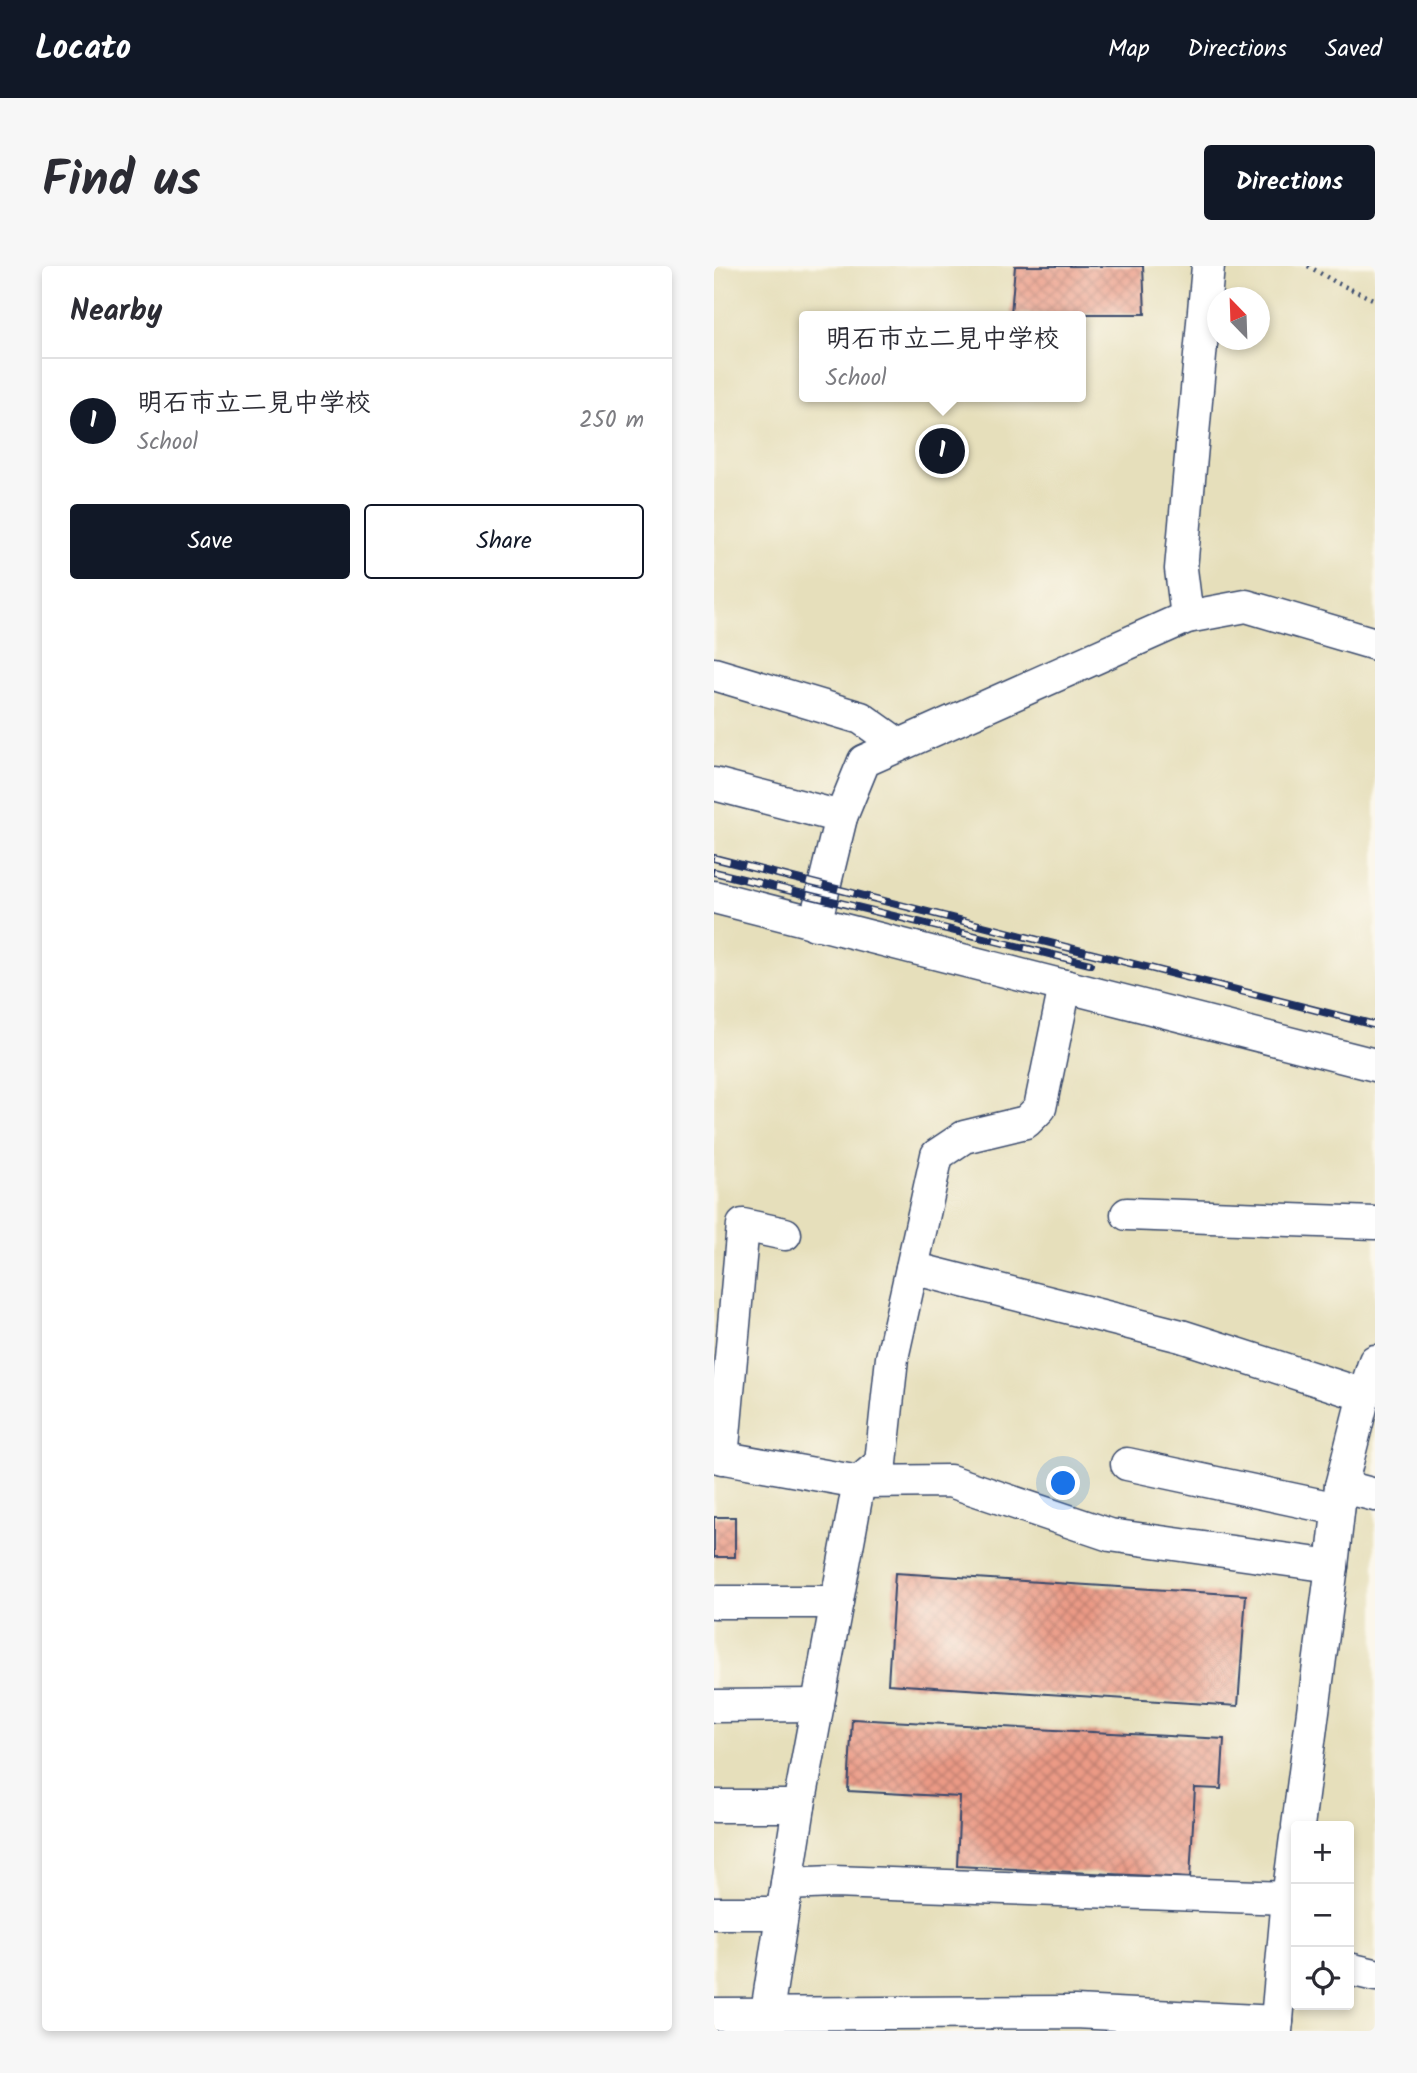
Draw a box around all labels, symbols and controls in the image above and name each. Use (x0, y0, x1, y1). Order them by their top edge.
text: Locato (35, 23, 131, 76)
text: Map (1108, 30, 1150, 69)
text: Directions (1188, 30, 1287, 69)
text: Saved (1325, 30, 1382, 69)
text: Find us (42, 143, 200, 221)
button: Directions (1204, 145, 1375, 220)
north arrow (1207, 287, 1270, 350)
text: Nearby (70, 288, 162, 336)
popup (799, 311, 1086, 402)
text: 明石市立二見中学校 (825, 319, 1060, 361)
text: School (825, 361, 887, 397)
text: 明石市立二見中学校 (137, 383, 371, 425)
text: 1 (90, 403, 96, 439)
text: 250 m (579, 403, 644, 439)
text: School (137, 425, 198, 461)
pin: 1 (919, 425, 965, 477)
button: Save (70, 504, 350, 579)
button: Share (364, 504, 644, 579)
your location (1046, 1466, 1080, 1500)
map controls (1291, 1821, 1354, 2010)
button: + (1291, 1821, 1354, 1884)
button: − (1291, 1884, 1354, 1947)
button: locate (1291, 1947, 1354, 2010)

